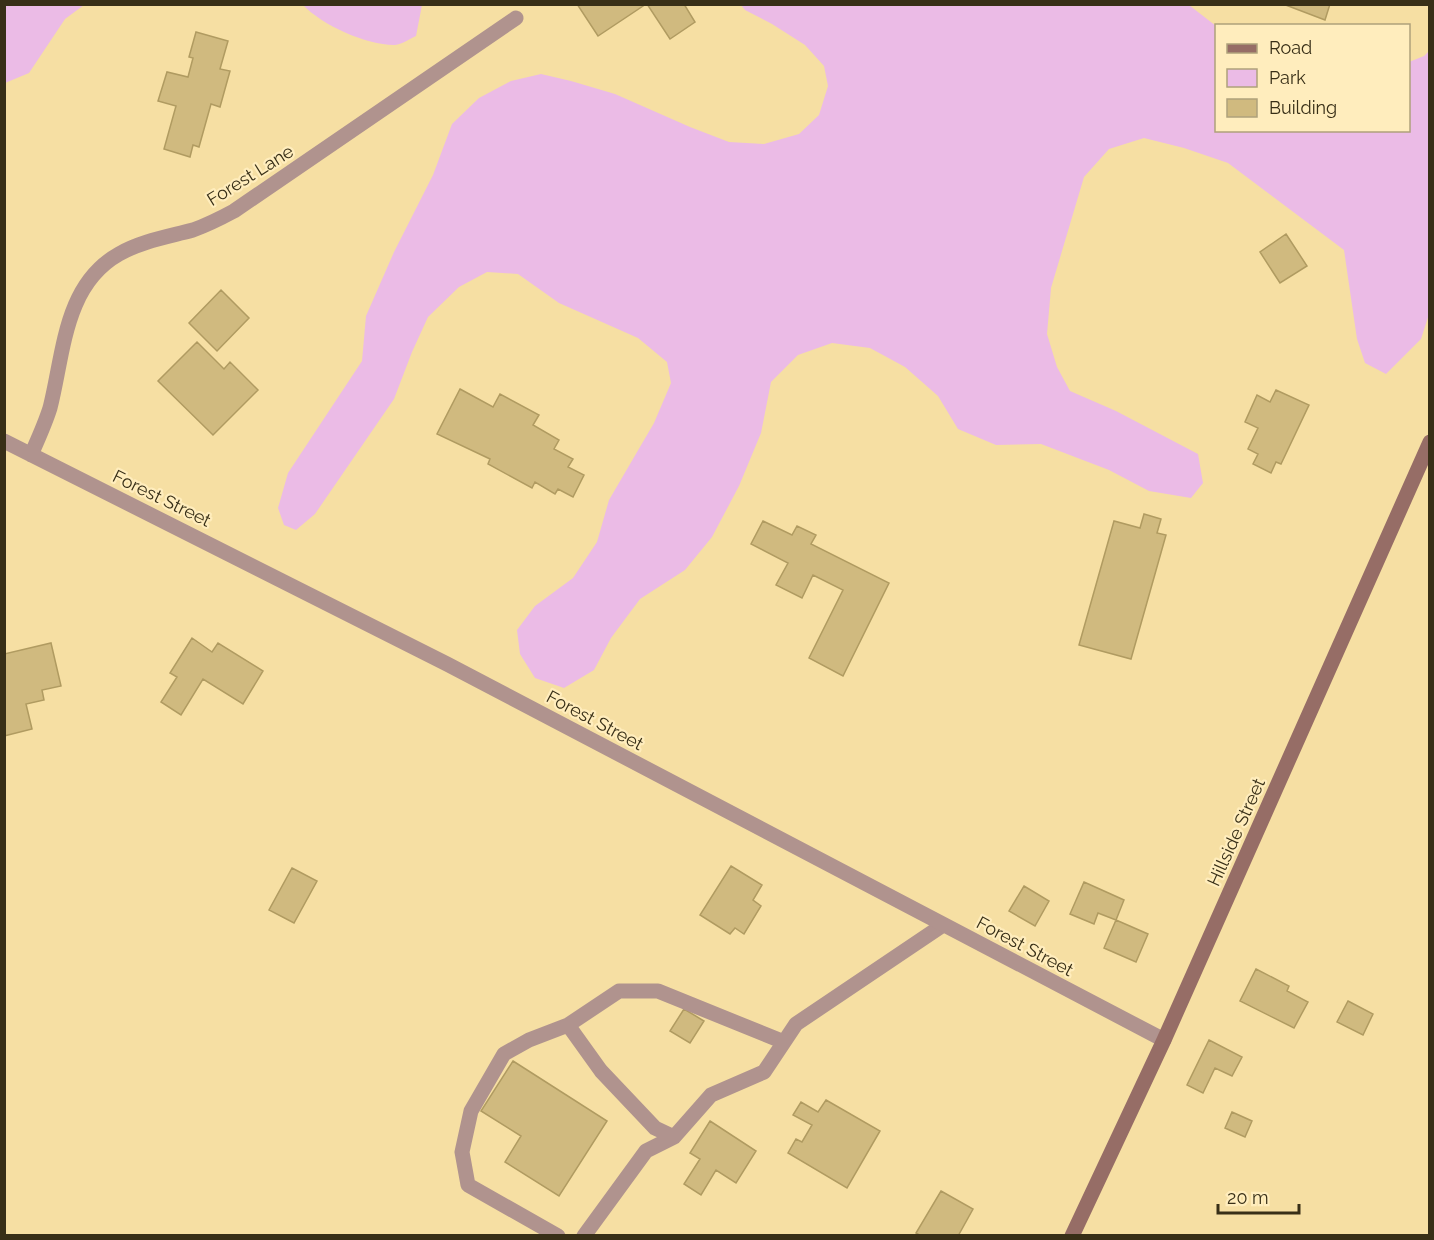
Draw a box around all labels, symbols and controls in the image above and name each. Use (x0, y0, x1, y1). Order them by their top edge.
legend (1215, 24, 1410, 132)
text: Road (1269, 37, 1312, 58)
text: Park (1269, 67, 1306, 88)
text: Building (1269, 97, 1337, 118)
street label: Forest Lane (203, 140, 297, 210)
street label: Forest Street (110, 465, 214, 531)
street label: Forest Street (543, 686, 647, 754)
street label: Hillside Street (1203, 775, 1269, 889)
street label: Forest Street (973, 912, 1077, 980)
scale bar (1218, 1177, 1299, 1215)
text: 20 m (1227, 1187, 1269, 1208)

